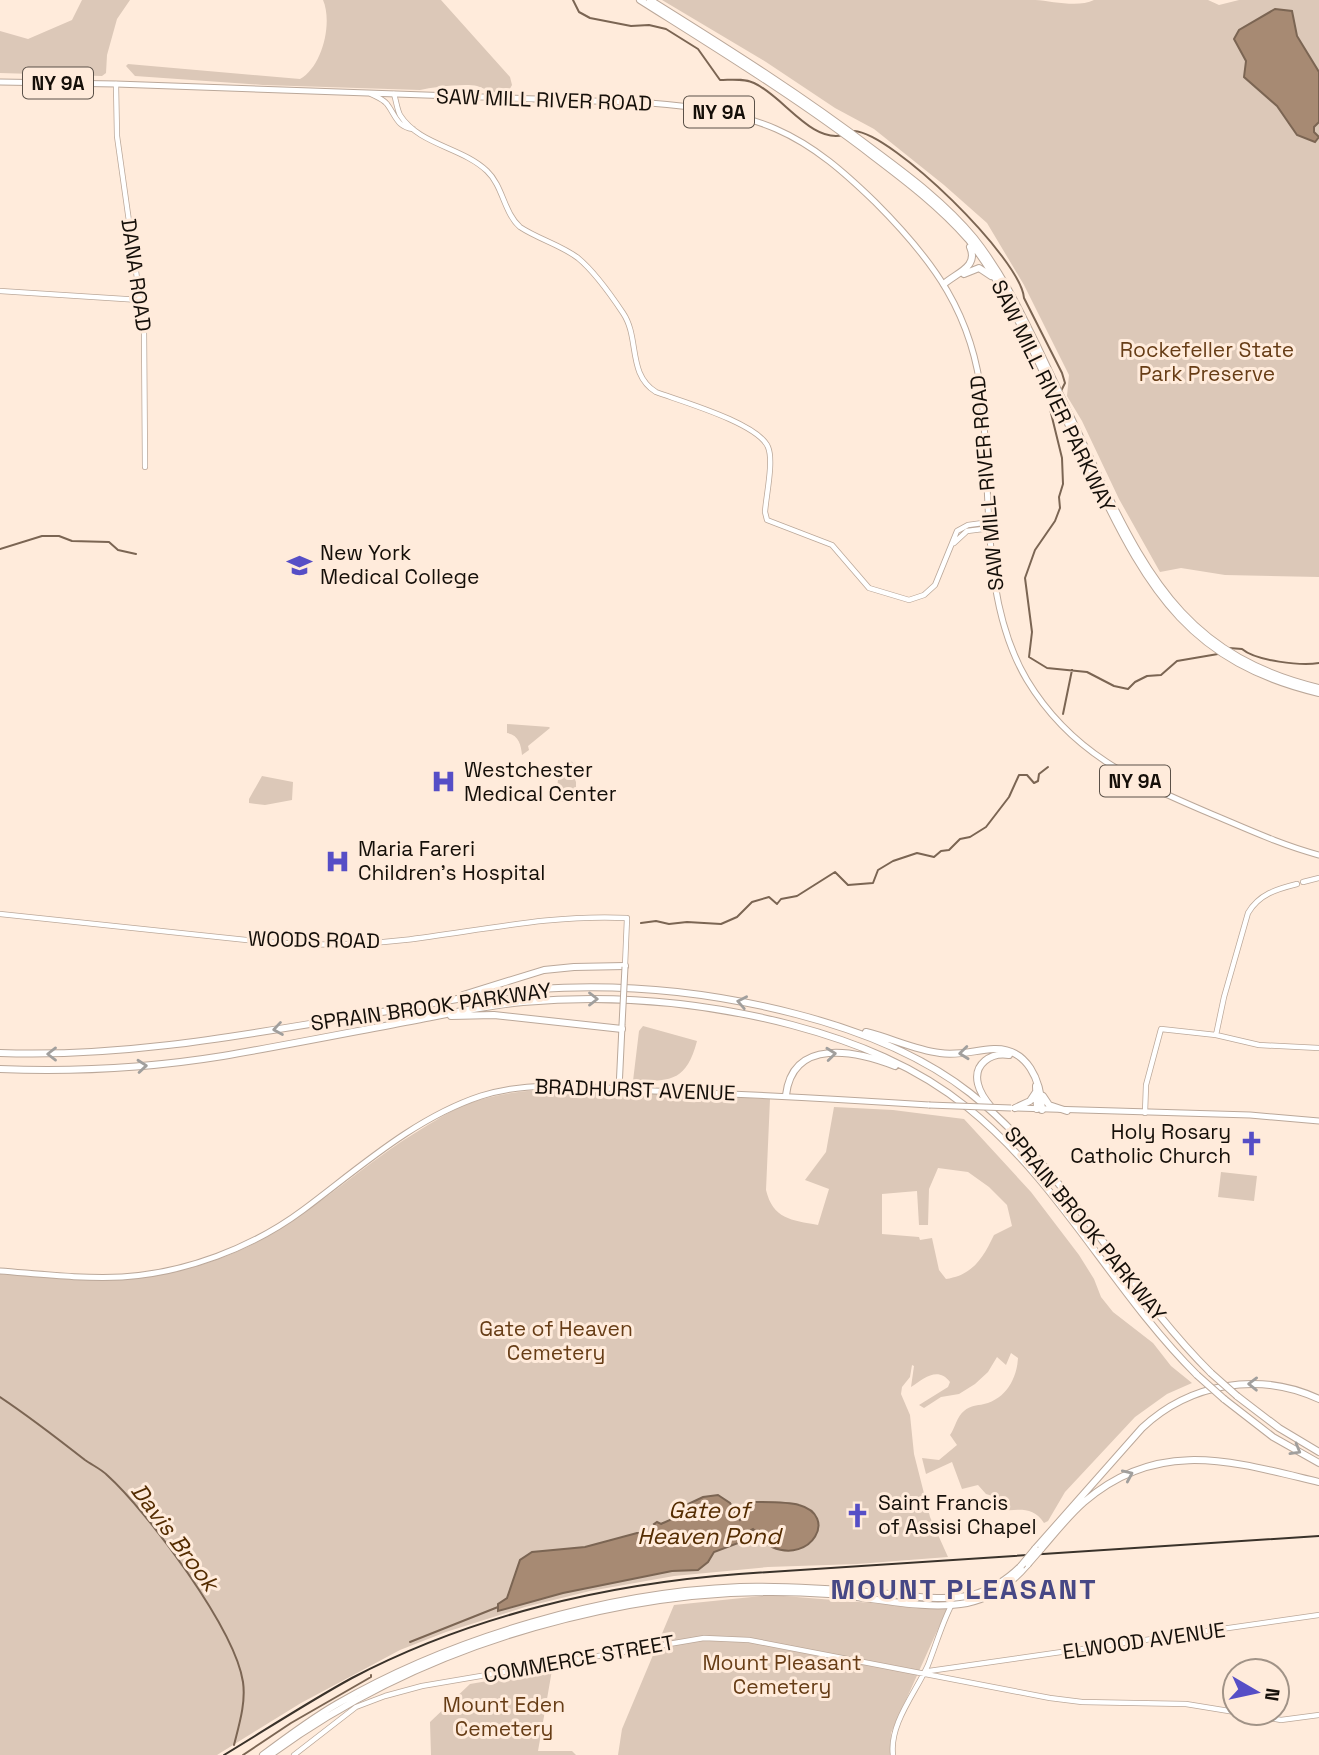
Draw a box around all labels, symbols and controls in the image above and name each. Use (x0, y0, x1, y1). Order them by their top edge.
road number: NY 9A (23, 68, 93, 99)
street label: SAW MILL RIVER ROAD (435, 82, 653, 117)
road number: NY 9A (684, 96, 754, 128)
street label: DANA ROAD (115, 217, 158, 333)
street label: SAW MILL RIVER PARKWAY (985, 275, 1122, 516)
park label: Rockefeller State Park Preserve (1120, 336, 1294, 387)
street label: SAW MILL RIVER ROAD (964, 374, 1009, 592)
place label: New York Medical College (320, 539, 480, 590)
school or university icon: New York Medical College (286, 551, 314, 579)
place label: Westchester Medical Center (464, 756, 617, 807)
road number: NY 9A (1100, 766, 1170, 796)
hospital icon: Westchester Medical Center (430, 768, 458, 796)
place label: Maria Fareri Children's Hospital (358, 835, 545, 886)
hospital icon: Maria Fareri Children's Hospital (324, 847, 352, 875)
street label: WOODS ROAD (248, 925, 380, 954)
street label: SPRAIN BROOK PARKWAY (309, 976, 553, 1037)
one-way arrow (589, 991, 599, 1007)
one-way arrow (736, 995, 748, 1010)
one-way arrow (272, 1021, 283, 1036)
one-way arrow (959, 1045, 970, 1060)
one-way arrow (46, 1046, 57, 1062)
one-way arrow (825, 1047, 836, 1062)
one-way arrow (136, 1059, 147, 1074)
street label: BRADHURST AVENUE (534, 1072, 736, 1107)
place label: Holy Rosary Catholic Church (1070, 1118, 1231, 1169)
street label: SPRAIN BROOK PARKWAY (998, 1121, 1172, 1327)
church icon: Holy Rosary Catholic Church (1237, 1130, 1265, 1158)
park label: Gate of Heaven Cemetery (479, 1315, 633, 1366)
one-way arrow (1247, 1376, 1258, 1392)
one-way arrow (1288, 1442, 1301, 1455)
one-way arrow (1121, 1469, 1133, 1483)
water label: Davis Brook (124, 1477, 227, 1599)
place label: Saint Francis of Assisi Chapel (878, 1489, 1037, 1540)
water label: Gate of Heaven Pond (637, 1495, 783, 1551)
church icon: Saint Francis of Assisi Chapel (844, 1501, 872, 1529)
district label: MOUNT PLEASANT (830, 1571, 1098, 1607)
street label: ELWOOD AVENUE (1061, 1616, 1227, 1665)
street label: COMMERCE STREET (481, 1628, 677, 1689)
park label: Mount Pleasant Cemetery (702, 1649, 862, 1700)
north arrow (1221, 1657, 1291, 1727)
text: N (1259, 1686, 1286, 1703)
park label: Mount Eden Cemetery (443, 1691, 565, 1742)

